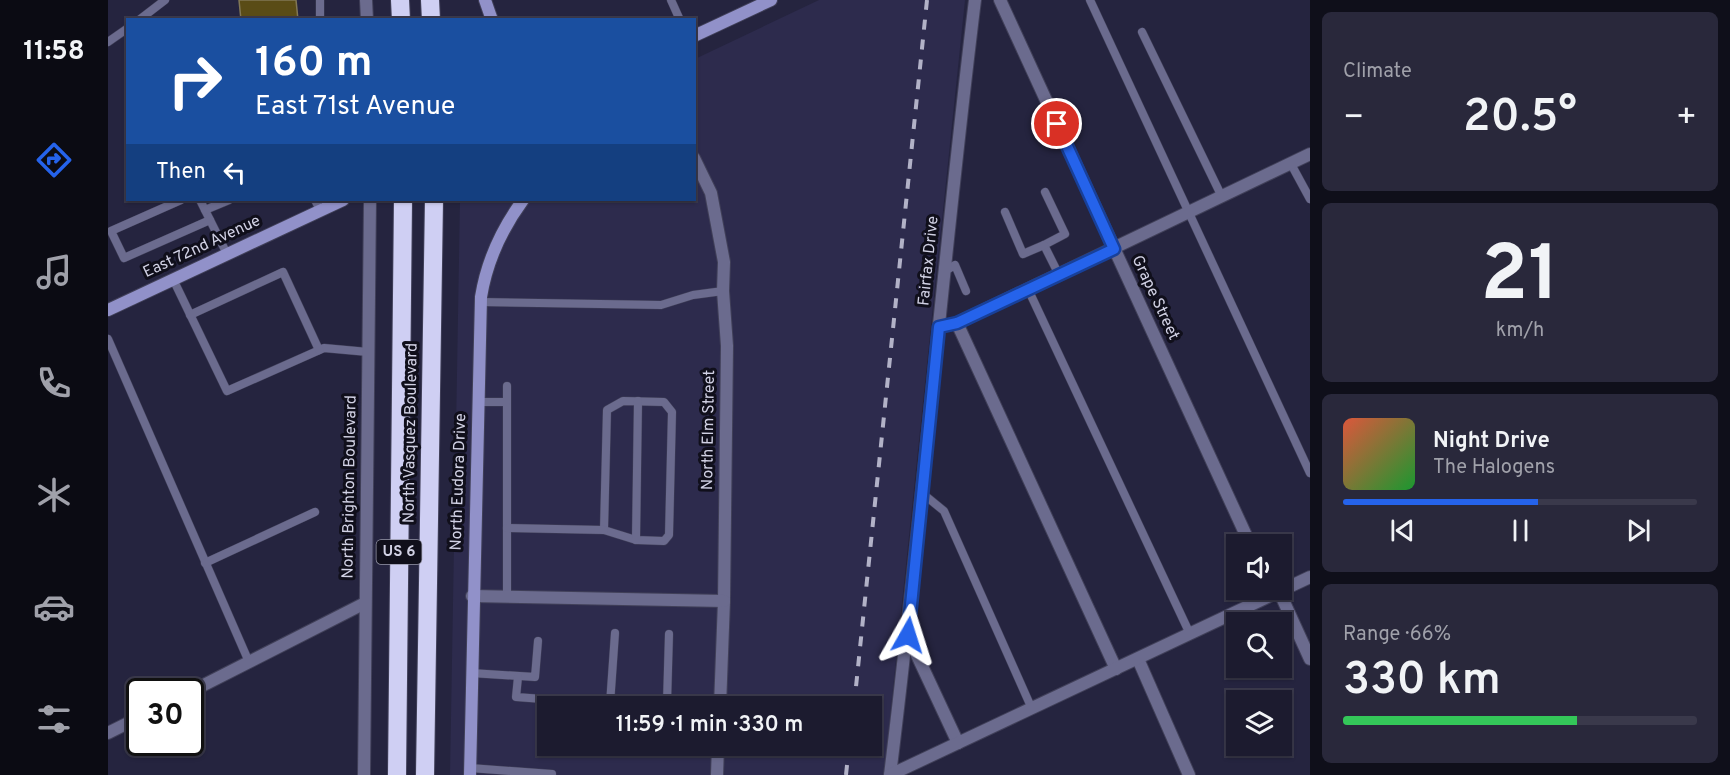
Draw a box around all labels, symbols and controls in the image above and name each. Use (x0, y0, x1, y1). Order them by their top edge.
text: 11:58 (23, 35, 85, 69)
text: 160 m (255, 38, 373, 91)
icon: right (156, 42, 234, 120)
text: Climate (1343, 59, 1412, 85)
text: East 71st Avenue (255, 90, 455, 124)
text: 20.5° (1463, 90, 1577, 147)
pin (1031, 98, 1082, 149)
text: − (1343, 98, 1364, 140)
text: + (1676, 98, 1697, 140)
icon: arrive (1040, 107, 1073, 140)
icon: directions (33, 139, 75, 181)
icon: left (218, 156, 251, 189)
text: Then (156, 159, 206, 186)
street label: East 72nd Avenue (140, 211, 264, 283)
street label: Fairfax Drive (914, 215, 944, 307)
text: 21 (1481, 229, 1559, 328)
icon: music (33, 251, 75, 293)
street label: Grape Street (1127, 252, 1183, 344)
text: km/h (1496, 318, 1544, 344)
street label: North Vasquez Boulevard (399, 343, 423, 523)
icon: phone (33, 362, 75, 404)
street label: North Elm Street (698, 370, 720, 490)
street label: North Brighton Boulevard (338, 395, 362, 579)
street label: North Eudora Drive (447, 413, 471, 551)
text: Night Drive (1433, 428, 1550, 455)
text: The Halogens (1433, 455, 1555, 481)
icon: climate (33, 474, 75, 516)
icon: previous (1386, 514, 1419, 547)
icon: pause (1504, 514, 1537, 547)
icon: next (1622, 514, 1655, 547)
map controls (1226, 534, 1292, 756)
button: sound (1226, 534, 1292, 600)
road number: US 6 (376, 540, 422, 564)
icon: car (33, 586, 75, 628)
position arrow (876, 603, 940, 667)
button: search (1226, 612, 1292, 678)
text: Range · 66% (1343, 622, 1451, 648)
text: 330 km (1343, 653, 1501, 710)
speed limit sign: 30 (126, 678, 204, 756)
button: layers (1226, 690, 1292, 756)
icon: filters (33, 698, 75, 740)
text: 11:59 · 1 min · 330 m (616, 712, 803, 739)

